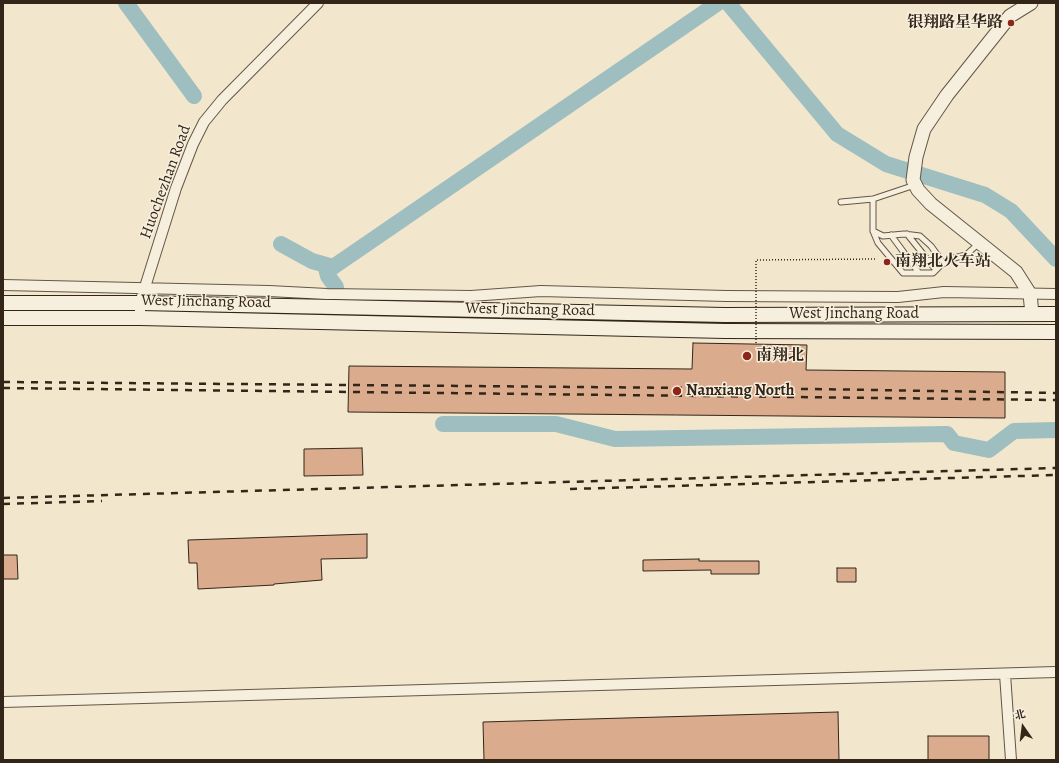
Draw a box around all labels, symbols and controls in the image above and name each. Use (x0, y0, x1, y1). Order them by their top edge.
place label: 银翔路星华路 (907, 13, 1003, 33)
marker: 银翔路星华路 (1006, 18, 1016, 28)
street label: Huochezhan Road (136, 122, 196, 242)
place label: 南翔北火车站 (895, 252, 991, 272)
marker: 南翔北火车站 (882, 257, 892, 267)
street label: West Jinchang Road (141, 291, 271, 313)
street label: West Jinchang Road (465, 299, 595, 321)
street label: West Jinchang Road (789, 304, 919, 324)
place label: 南翔北 (756, 346, 804, 366)
marker: 南翔北 (741, 350, 753, 362)
place label: Nanxiang North (686, 381, 795, 401)
marker: Nanxiang North (671, 385, 683, 397)
text: 北 (1013, 706, 1027, 723)
north arrow (1003, 707, 1043, 747)

